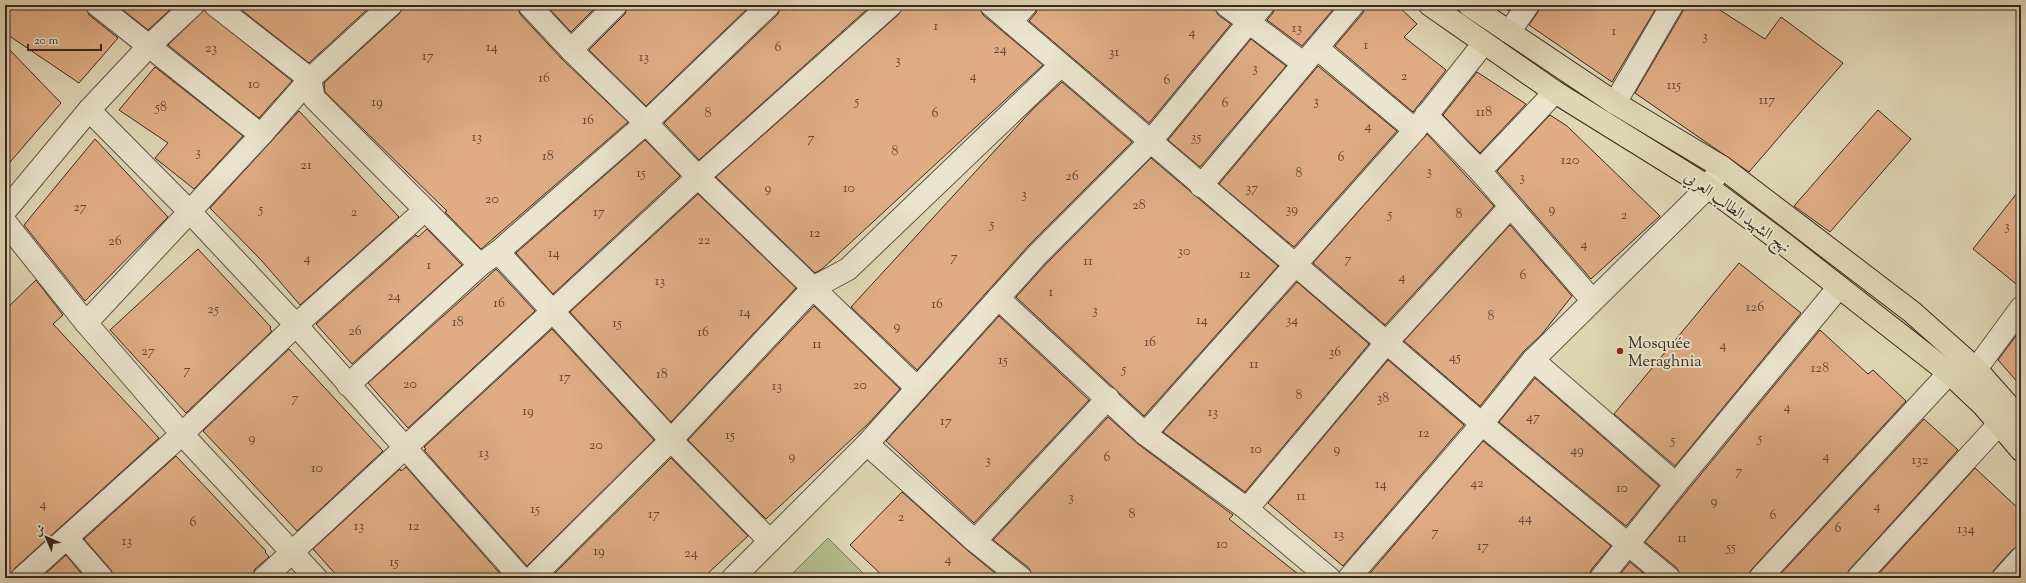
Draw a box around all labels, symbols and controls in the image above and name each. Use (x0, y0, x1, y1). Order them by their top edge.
house number: 1 (934, 17, 939, 37)
house number: 13 (1292, 19, 1303, 39)
house number: 1 (1612, 22, 1617, 42)
house number: 4 (1188, 23, 1196, 43)
scale bar (28, 26, 101, 52)
house number: 3 (1702, 27, 1708, 47)
text: 20 m (34, 32, 59, 50)
house number: 1 (1364, 36, 1369, 56)
house number: 14 (486, 38, 498, 58)
house number: 6 (775, 38, 782, 58)
house number: 23 (205, 39, 217, 59)
house number: 24 (993, 40, 1007, 60)
house number: 31 (1109, 43, 1119, 63)
house number: 17 (422, 47, 434, 67)
house number: 13 (639, 48, 650, 68)
house number: 3 (895, 51, 901, 71)
house number: 3 (1252, 59, 1258, 79)
house number: 4 (969, 67, 977, 87)
house number: 2 (1401, 67, 1408, 87)
house number: 16 (538, 69, 550, 89)
house number: 6 (1164, 71, 1171, 91)
house number: 10 (248, 75, 260, 95)
house number: 115 (1667, 76, 1681, 96)
house number: 117 (1759, 91, 1775, 111)
house number: 5 (854, 92, 860, 112)
house number: 3 (1313, 92, 1319, 112)
house number: 19 (371, 93, 383, 113)
house number: 6 (1222, 94, 1229, 114)
house number: 58 (154, 98, 167, 118)
house number: 118 (1476, 103, 1492, 123)
house number: 8 (705, 104, 712, 124)
house number: 6 (932, 104, 939, 124)
house number: 16 (582, 111, 594, 131)
house number: 4 (1364, 117, 1372, 137)
house number: 13 (472, 128, 483, 148)
house number: 35 (1191, 128, 1201, 148)
house number: 7 (807, 129, 815, 149)
house number: 8 (892, 142, 899, 162)
house number: 3 (195, 143, 201, 163)
house number: 18 (542, 147, 554, 167)
house number: 6 (1338, 148, 1345, 168)
house number: 120 (1561, 151, 1579, 171)
house number: 21 (300, 156, 312, 176)
house number: 3 (1426, 162, 1432, 182)
house number: 15 (636, 164, 646, 184)
house number: 8 (1296, 164, 1303, 184)
house number: 26 (1065, 167, 1079, 187)
street label: نهج الشهيد الطالب العربي (1678, 167, 1794, 260)
house number: 3 (1519, 168, 1525, 188)
house number: 9 (765, 179, 772, 199)
house number: 10 (843, 179, 855, 199)
house number: 37 (1246, 179, 1258, 199)
house number: 3 (1021, 185, 1027, 205)
house number: 20 (485, 190, 499, 210)
house number: 28 (1132, 196, 1146, 216)
house number: 27 (73, 198, 87, 218)
house number: 5 (258, 200, 264, 220)
house number: 39 (1286, 200, 1298, 220)
house number: 9 (1549, 200, 1556, 220)
house number: 2 (351, 203, 358, 223)
house number: 17 (593, 203, 605, 223)
house number: 5 (1387, 205, 1393, 225)
house number: 8 (1456, 205, 1463, 225)
house number: 2 (1621, 206, 1628, 226)
house number: 5 (989, 215, 995, 235)
house number: 3 (2004, 217, 2010, 237)
house number: 12 (809, 224, 821, 244)
house number: 22 (697, 231, 711, 251)
house number: 26 (108, 232, 122, 252)
house number: 4 (1580, 235, 1588, 255)
house number: 30 (1178, 242, 1190, 262)
house number: 14 (548, 244, 560, 264)
house number: 7 (950, 248, 958, 268)
house number: 4 (303, 249, 311, 269)
house number: 7 (1344, 250, 1352, 270)
house number: 11 (1083, 252, 1093, 272)
house number: 1 (427, 256, 432, 276)
house number: 12 (1239, 265, 1251, 285)
house number: 6 (1520, 266, 1527, 286)
house number: 4 (1398, 268, 1406, 288)
house number: 13 (655, 272, 666, 292)
house number: 1 (1049, 283, 1054, 303)
house number: 24 (387, 287, 401, 307)
house number: 16 (493, 294, 505, 314)
house number: 16 (931, 295, 943, 315)
house number: 126 (1746, 298, 1764, 318)
house number: 25 (207, 300, 219, 320)
house number: 3 (1092, 301, 1098, 321)
house number: 14 (739, 303, 751, 323)
house number: 8 (1488, 307, 1495, 327)
house number: 14 (1196, 311, 1208, 331)
house number: 34 (1286, 311, 1298, 331)
house number: 18 (452, 313, 464, 333)
house number: 15 (612, 314, 622, 334)
house number: 9 (894, 317, 901, 337)
house number: 26 (348, 322, 362, 342)
house number: 16 (697, 323, 709, 343)
house number: 16 (1144, 333, 1156, 353)
place label: Mosquée Meraghnia (1628, 333, 1702, 374)
house number: 11 (812, 335, 822, 355)
house number: 4 (1719, 336, 1727, 356)
house number: 27 (141, 342, 155, 362)
house number: 36 (1329, 343, 1341, 363)
marker: Mosquée Meraghnia (1615, 346, 1625, 356)
house number: 45 (1449, 348, 1461, 368)
house number: 15 (998, 351, 1008, 371)
house number: 11 (1249, 355, 1259, 375)
house number: 128 (1811, 359, 1829, 379)
house number: 5 (1121, 360, 1127, 380)
house number: 7 (183, 361, 191, 381)
house number: 18 (656, 365, 668, 385)
house number: 17 (559, 368, 571, 388)
house number: 20 (403, 375, 417, 395)
house number: 20 (853, 376, 867, 396)
house number: 13 (772, 377, 783, 397)
house number: 8 (1296, 386, 1303, 406)
house number: 7 (291, 389, 299, 409)
house number: 38 (1377, 389, 1389, 409)
house number: 4 (1783, 398, 1791, 418)
house number: 19 (522, 402, 534, 422)
house number: 13 (1208, 403, 1219, 423)
house number: 47 (1526, 408, 1540, 428)
house number: 17 (940, 412, 952, 432)
house number: 12 (1418, 424, 1430, 444)
house number: 15 (725, 426, 735, 446)
house number: 9 (249, 429, 256, 449)
house number: 5 (1757, 429, 1763, 449)
house number: 5 (1670, 431, 1676, 451)
house number: 20 (589, 436, 603, 456)
house number: 10 (1250, 440, 1262, 460)
house number: 9 (1334, 440, 1341, 460)
house number: 49 (1570, 441, 1584, 461)
house number: 13 (479, 444, 490, 464)
house number: 9 (789, 447, 796, 467)
house number: 4 (1822, 447, 1830, 467)
house number: 6 (1104, 448, 1111, 468)
house number: 3 (985, 451, 991, 471)
house number: 132 (1912, 451, 1929, 471)
house number: 10 (311, 459, 323, 479)
house number: 7 (1735, 462, 1743, 482)
house number: 42 (1470, 474, 1484, 494)
house number: 14 (1375, 475, 1387, 495)
house number: 10 (1616, 479, 1628, 499)
house number: 11 (1296, 487, 1306, 507)
house number: 3 (1068, 488, 1074, 508)
house number: 9 (1711, 492, 1718, 512)
house number: 4 (39, 495, 47, 515)
house number: 4 (1873, 497, 1881, 517)
house number: 15 (530, 500, 540, 520)
house number: 17 (648, 505, 660, 525)
house number: 8 (1129, 505, 1136, 525)
house number: 6 (1770, 506, 1777, 526)
house number: 2 (898, 508, 905, 528)
house number: 44 (1518, 509, 1532, 529)
house number: 6 (190, 513, 197, 533)
north arrow (26, 517, 66, 557)
house number: 13 (354, 517, 365, 537)
house number: 12 (408, 517, 420, 537)
house number: 6 (1835, 519, 1842, 539)
house number: 134 (1957, 520, 1975, 540)
text: ش (30, 521, 49, 540)
house number: 7 (1431, 523, 1439, 543)
house number: 13 (1334, 525, 1345, 545)
house number: 11 (1677, 529, 1687, 549)
house number: 13 (122, 532, 133, 552)
house number: 10 (1216, 535, 1228, 555)
house number: 17 (1477, 537, 1489, 557)
house number: 55 (1725, 538, 1736, 558)
house number: 19 (593, 542, 605, 562)
house number: 24 (684, 544, 698, 564)
house number: 4 (944, 550, 952, 570)
house number: 15 (389, 553, 399, 573)

